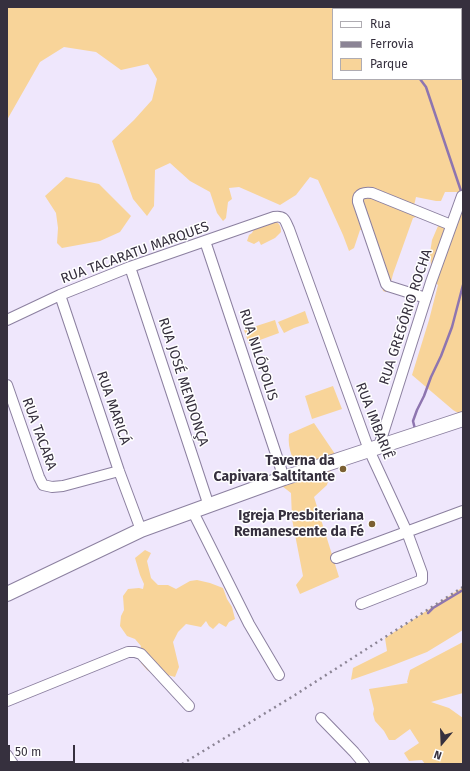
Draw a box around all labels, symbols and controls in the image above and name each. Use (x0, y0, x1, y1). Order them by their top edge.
legend (332, 8, 462, 80)
text: Rua (370, 17, 391, 31)
text: Ferrovia (370, 37, 414, 51)
text: Parque (370, 57, 408, 71)
street label: RUA TACARATU MARQUES (59, 218, 211, 288)
street label: RUA GREGÓRIO ROCHA (376, 247, 436, 387)
street label: RUA NILÓPOLIS (235, 307, 281, 403)
street label: RUA JOSÉ MENDONÇA (154, 316, 212, 448)
street label: RUA MARICÁ (93, 369, 133, 447)
street label: RUA IMBARIÊ (352, 380, 396, 462)
street label: RUA TACARA (18, 395, 60, 473)
place label: Taverna da Capivara Saltitante (214, 453, 335, 486)
marker: Taverna da Capivara Saltitante (338, 464, 348, 474)
place label: Igreja Presbiteriana Remanescente da Fé (234, 508, 364, 540)
marker: Igreja Presbiteriana Remanescente da Fé (367, 519, 377, 529)
north arrow (422, 723, 462, 763)
scale bar (10, 737, 77, 763)
text: 50 m (15, 745, 41, 759)
text: N (432, 747, 444, 762)

